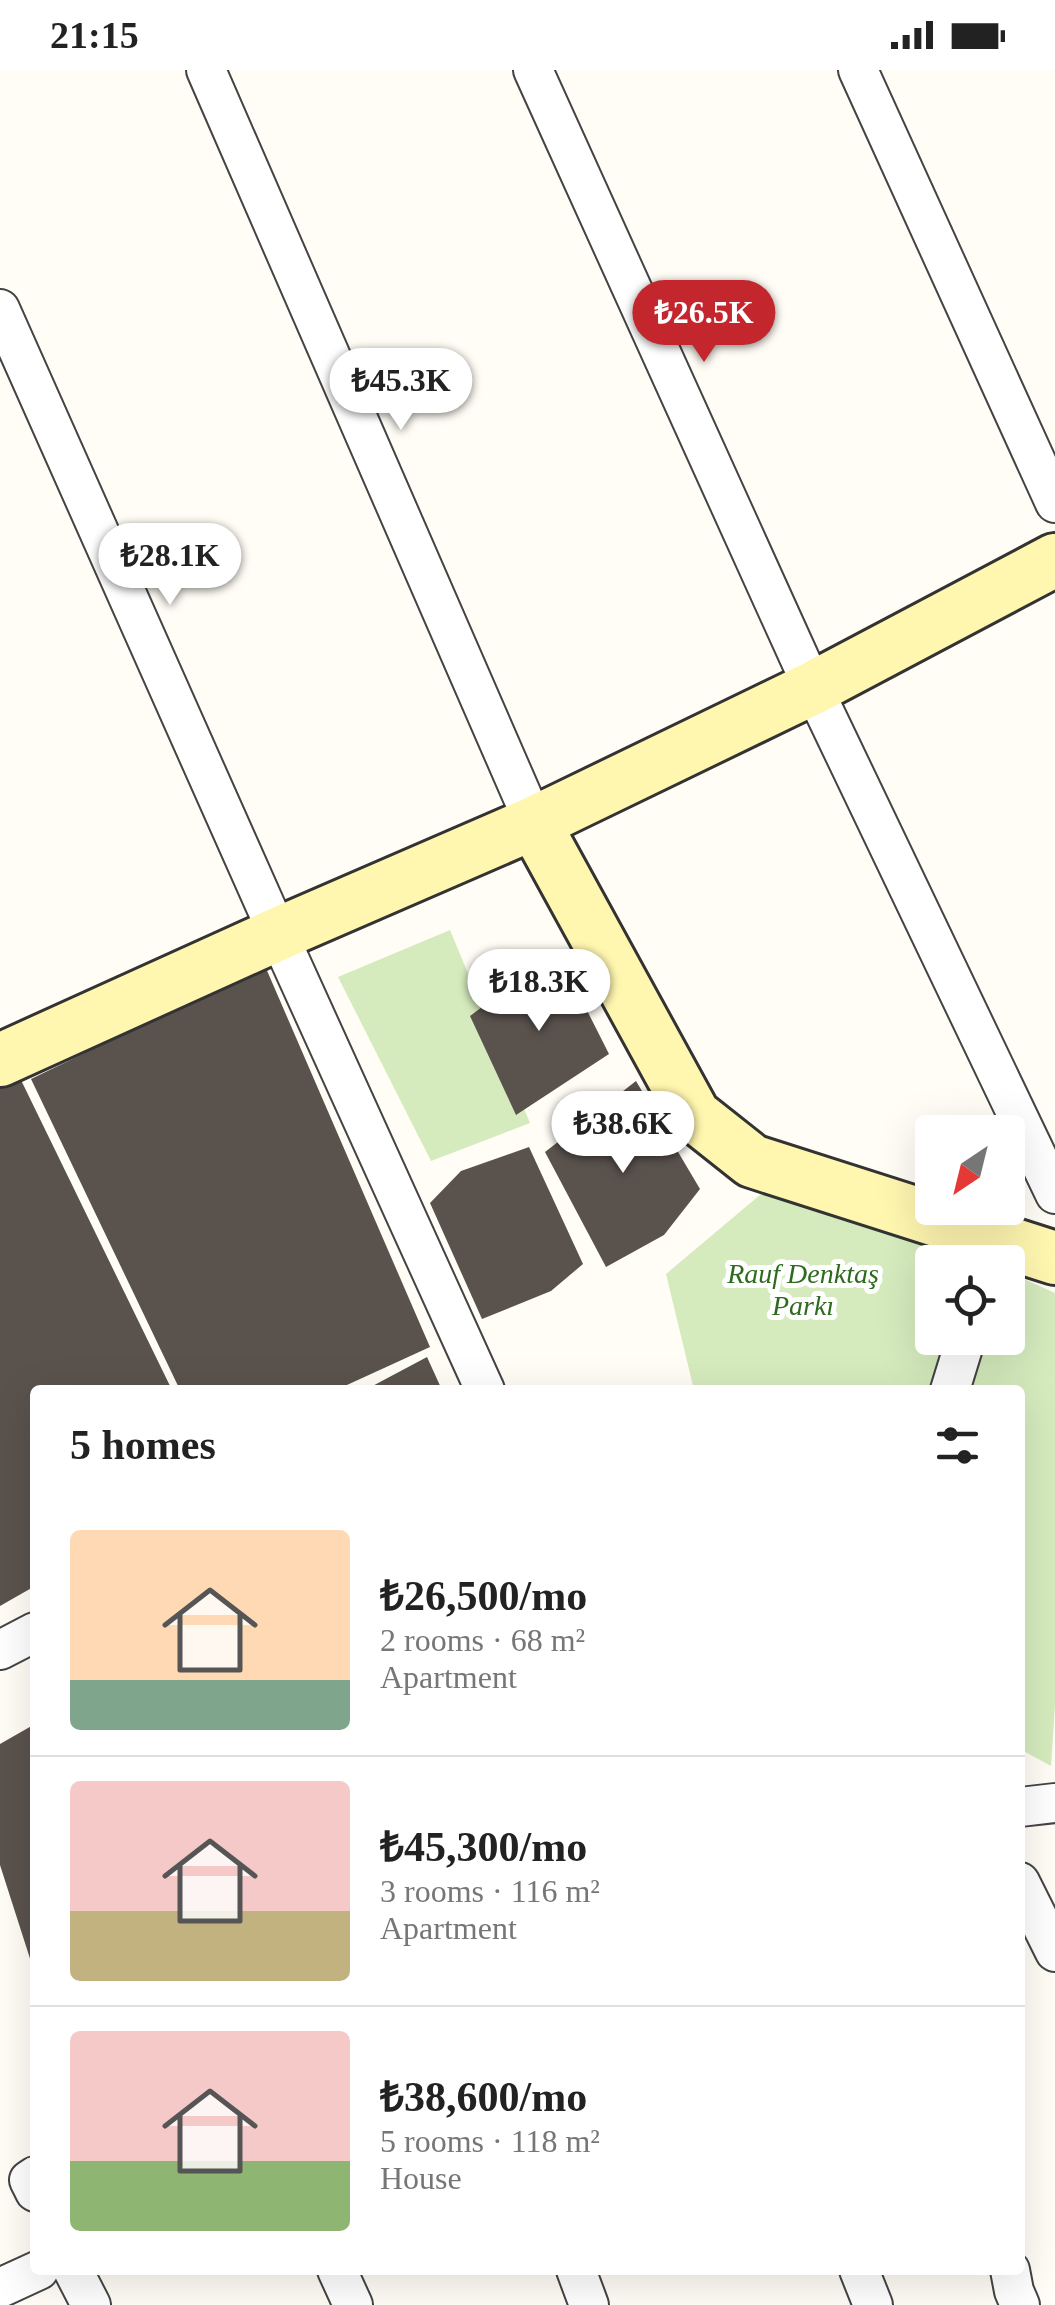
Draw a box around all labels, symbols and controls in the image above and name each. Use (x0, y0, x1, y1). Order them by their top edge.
text: 21:15 (50, 14, 139, 56)
pin: ₺26.5K (623, 280, 785, 365)
text: ₺26.5K (654, 294, 754, 330)
pin: ₺45.3K (320, 348, 482, 433)
text: ₺45.3K (351, 362, 451, 398)
pin: ₺28.1K (89, 523, 251, 608)
text: ₺28.1K (120, 537, 220, 573)
pin: ₺18.3K (458, 949, 620, 1034)
text: ₺18.3K (489, 963, 589, 999)
pin: ₺38.6K (542, 1091, 704, 1176)
text: ₺38.6K (573, 1105, 673, 1141)
north arrow (915, 1115, 1025, 1225)
map controls (915, 1115, 1025, 1355)
button: locate (915, 1245, 1025, 1355)
park label: Rauf Denktaş Parkı (726, 1258, 879, 1321)
icon: filters (930, 1418, 985, 1473)
text: 5 homes (70, 1422, 216, 1468)
icon: home (150, 1570, 270, 1690)
text: ₺26,500/mo (380, 1573, 587, 1619)
text: 2 rooms · 68 m² (380, 1622, 585, 1658)
text: Apartment (380, 1659, 517, 1695)
icon: home (150, 1821, 270, 1941)
text: ₺45,300/mo (380, 1824, 587, 1870)
text: 3 rooms · 116 m² (380, 1873, 600, 1909)
text: Apartment (380, 1910, 517, 1946)
icon: home (150, 2071, 270, 2191)
text: ₺38,600/mo (380, 2074, 587, 2120)
text: 5 rooms · 118 m² (380, 2123, 600, 2159)
text: House (380, 2160, 462, 2196)

